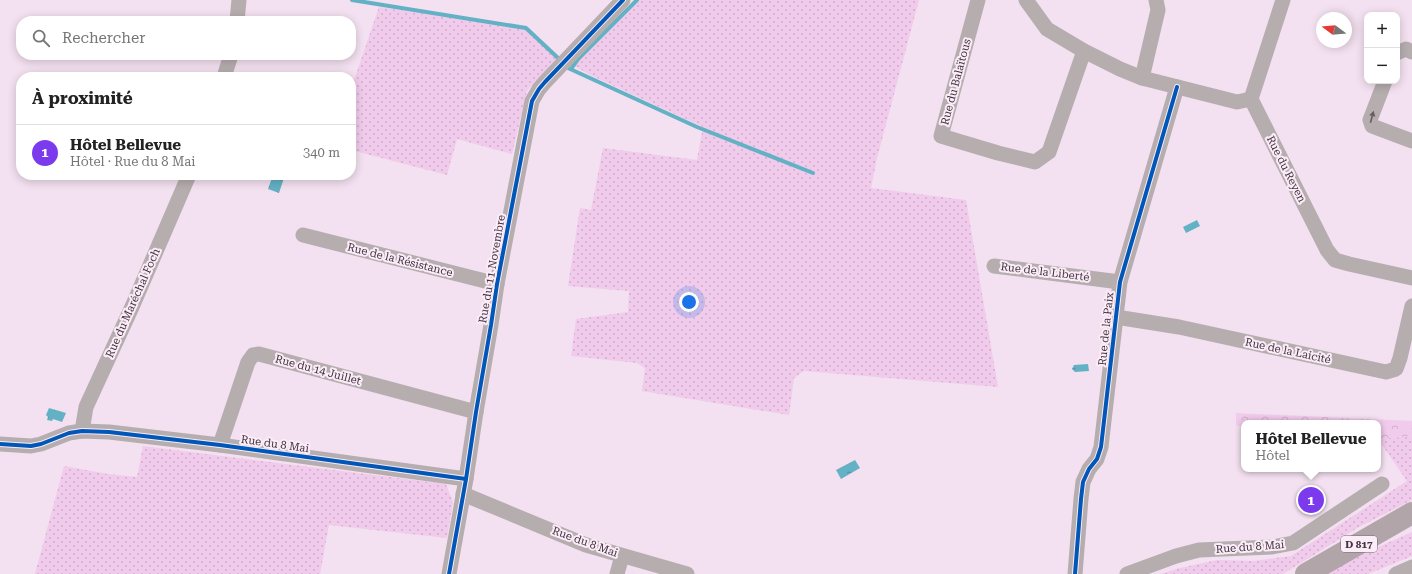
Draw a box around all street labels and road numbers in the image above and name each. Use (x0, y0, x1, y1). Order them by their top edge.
street label: Rue du Balaïtous (938, 37, 974, 127)
street label: Rue du Reyen (1264, 134, 1308, 204)
street label: Rue du 11 Novembre (476, 214, 508, 324)
street label: Rue de la Résistance (346, 241, 454, 279)
street label: Rue du Maréchal Foch (103, 246, 163, 360)
street label: Rue de la Liberté (1000, 260, 1090, 284)
street label: Rue de la Paix (1096, 291, 1116, 366)
street label: Rue de la Laicité (1244, 336, 1332, 366)
street label: Rue du 14 Juillet (274, 352, 362, 388)
street label: Rue du 8 Mai (240, 433, 310, 455)
street label: Rue du 8 Mai (551, 524, 620, 560)
road number: D 817 (1341, 536, 1377, 552)
street label: Rue du 8 Mai (1215, 538, 1285, 556)

